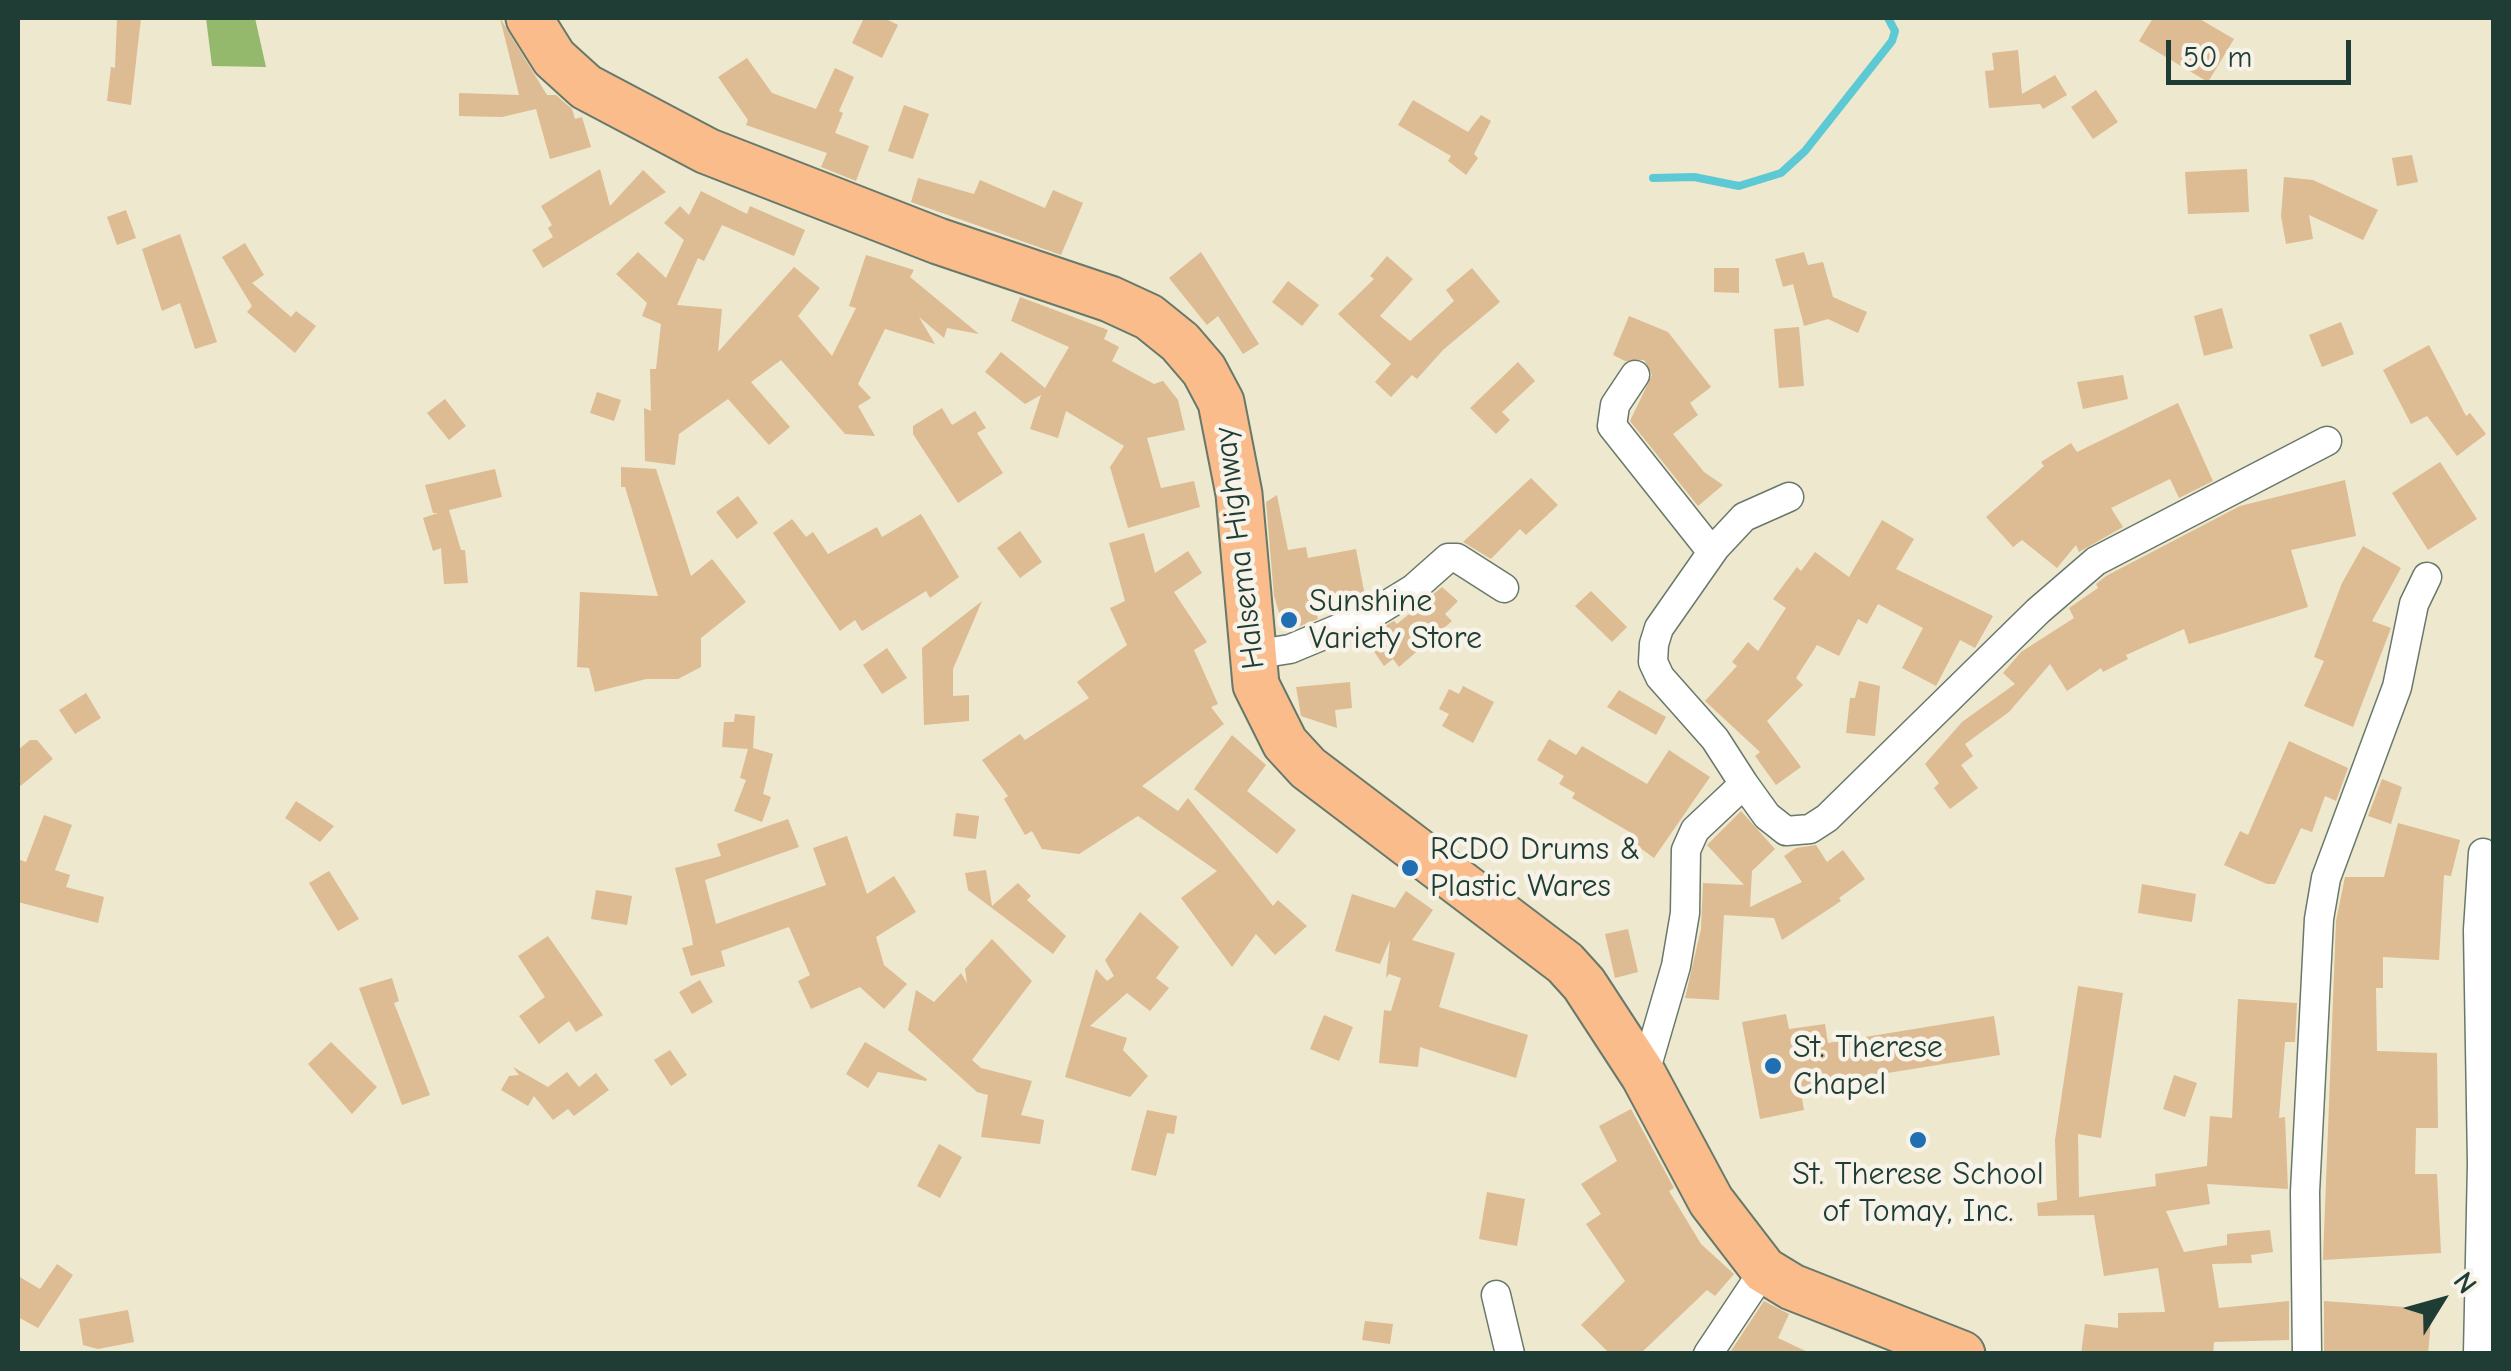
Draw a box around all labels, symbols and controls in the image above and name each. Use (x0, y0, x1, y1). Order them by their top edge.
scale bar (2171, 20, 2356, 82)
text: 50 m (2183, 40, 2252, 75)
street label: Halsema Highway (1206, 425, 1274, 671)
place label: Sunshine Variety Store (1309, 583, 1482, 658)
marker: Sunshine Variety Store (1278, 609, 1300, 631)
place label: RCDO Drums & Plastic Wares (1430, 831, 1640, 906)
marker: RCDO Drums & Plastic Wares (1399, 857, 1421, 879)
place label: St. Therese Chapel (1793, 1029, 1943, 1104)
marker: St. Therese Chapel (1762, 1055, 1784, 1077)
marker: St. Therese School of Tomay, Inc. (1907, 1129, 1929, 1151)
place label: St. Therese School of Tomay, Inc. (1792, 1156, 2044, 1231)
north arrow (2391, 1251, 2491, 1351)
text: N (2447, 1266, 2483, 1300)

